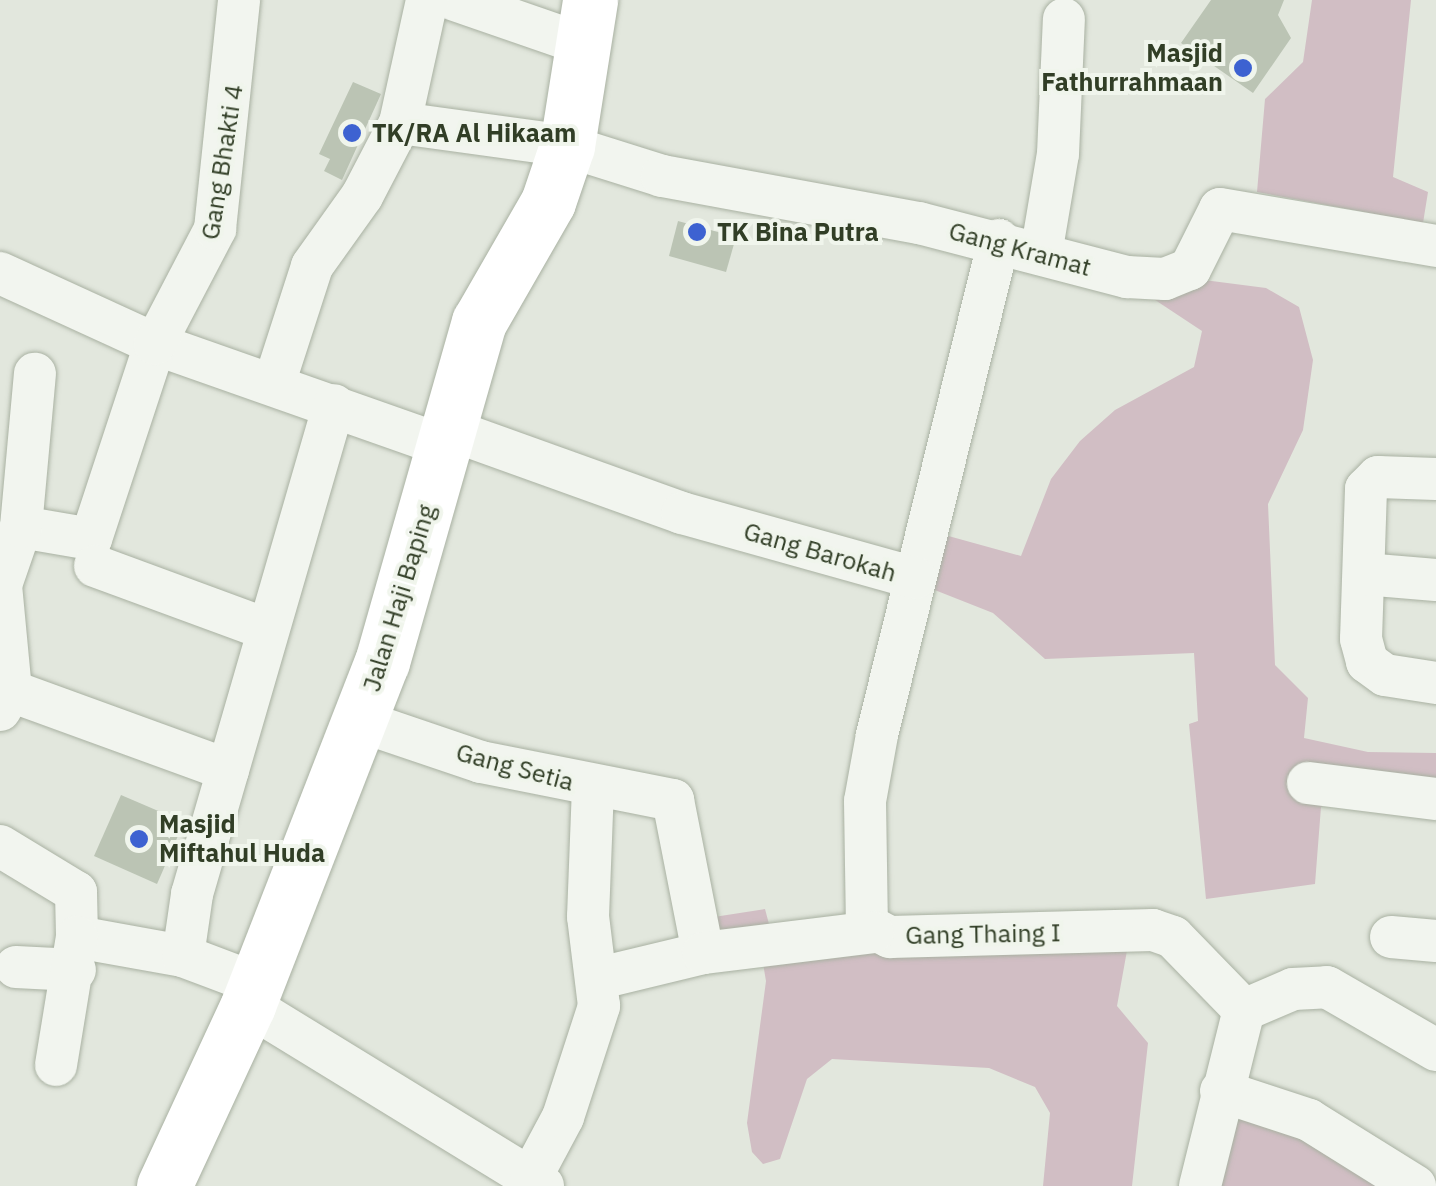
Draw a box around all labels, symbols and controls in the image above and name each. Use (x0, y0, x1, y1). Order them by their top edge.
place label: Masjid Fathurrahmaan (1041, 39, 1223, 98)
marker: Masjid Fathurrahmaan (1232, 57, 1254, 79)
street label: Gang Bhakti 4 (195, 82, 249, 242)
place label: TK/RA Al Hikaam (372, 118, 576, 148)
marker: TK/RA Al Hikaam (341, 122, 363, 144)
street label: Gang Kramat (946, 216, 1094, 282)
place label: TK Bina Putra (717, 217, 879, 247)
marker: TK Bina Putra (686, 221, 708, 243)
street label: Jalan Haji Baping (356, 501, 442, 695)
street label: Gang Barokah (740, 516, 900, 588)
street label: Gang Setia (453, 737, 577, 797)
place label: Masjid Miftahul Huda (159, 810, 325, 869)
marker: Masjid Miftahul Huda (128, 828, 150, 850)
street label: Gang Thaing I (905, 918, 1061, 950)

